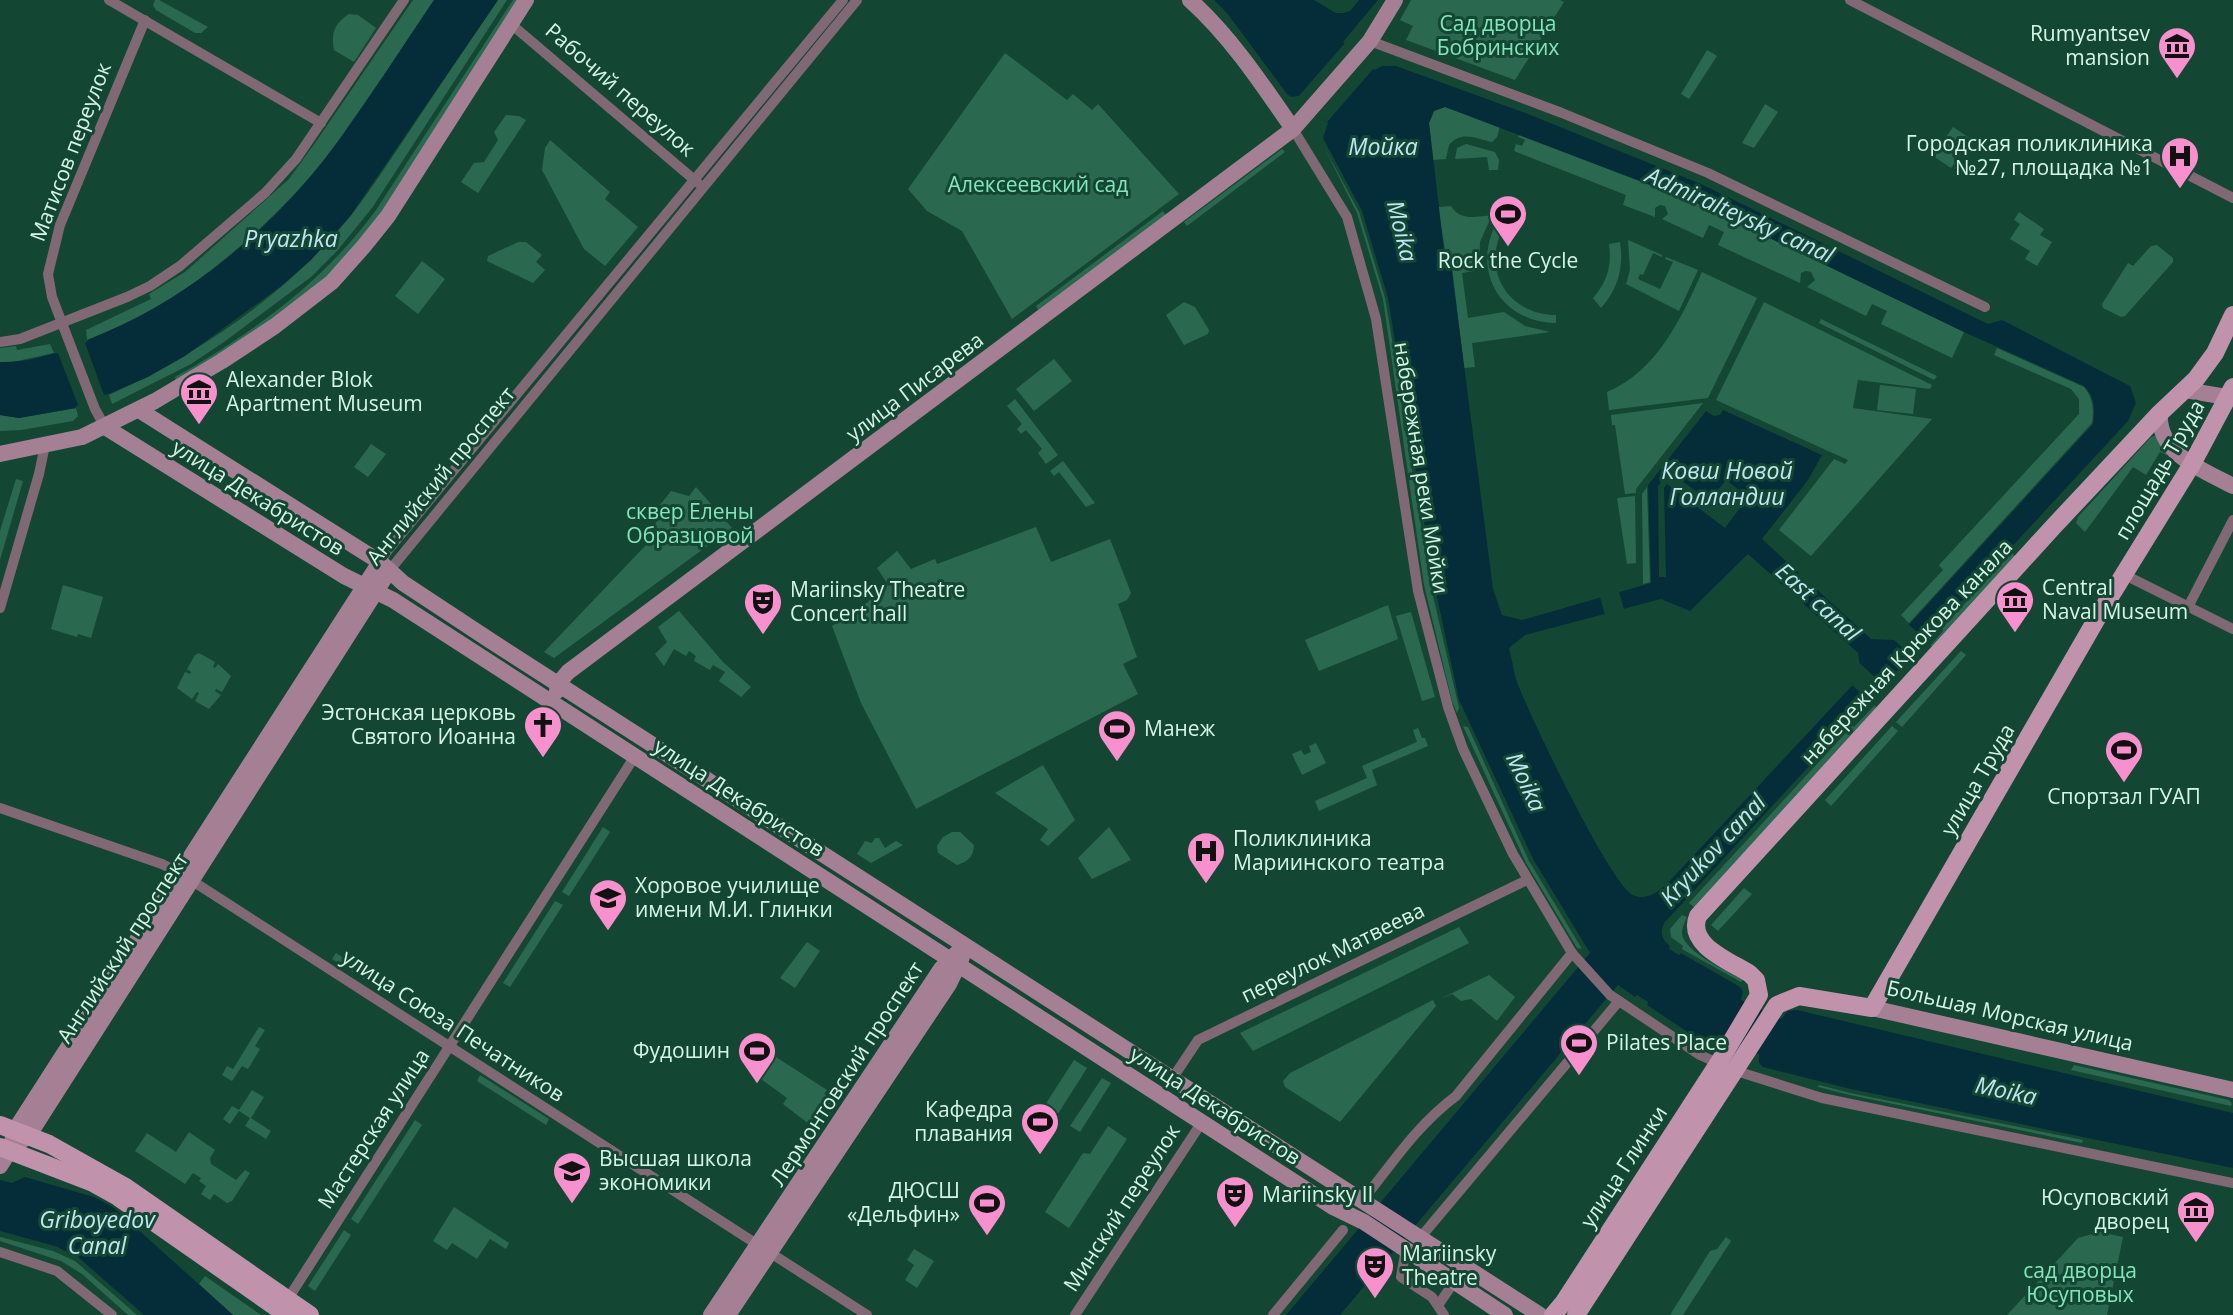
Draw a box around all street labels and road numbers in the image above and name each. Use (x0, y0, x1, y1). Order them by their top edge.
street label: Рабочий переулок (540, 16, 702, 162)
street label: Матисов переулок (23, 58, 117, 245)
street label: улица Писарева (840, 325, 989, 447)
street label: набережная реки Мойки (1388, 340, 1456, 596)
street label: Английский проспект (360, 380, 521, 570)
street label: площадь Труда (2108, 395, 2210, 544)
street label: улица Декабристов (167, 433, 350, 562)
street label: набережная Крюкова канала (1794, 533, 2018, 770)
street label: улица Труда (1934, 718, 2020, 841)
street label: улица Декабристов (649, 731, 830, 863)
street label: Английский проспект (50, 847, 194, 1048)
street label: переулок Матвеева (1236, 896, 1429, 1009)
street label: улица Союза Печатников (337, 943, 570, 1108)
street label: Лермонтовский проспект (763, 956, 929, 1191)
street label: Большая Морская улица (1884, 973, 2136, 1057)
street label: улица Декабристов (1125, 1039, 1306, 1171)
street label: Мастерская улица (311, 1043, 435, 1214)
street label: улица Глинки (1573, 1100, 1673, 1233)
street label: Минский переулок (1057, 1118, 1186, 1296)

